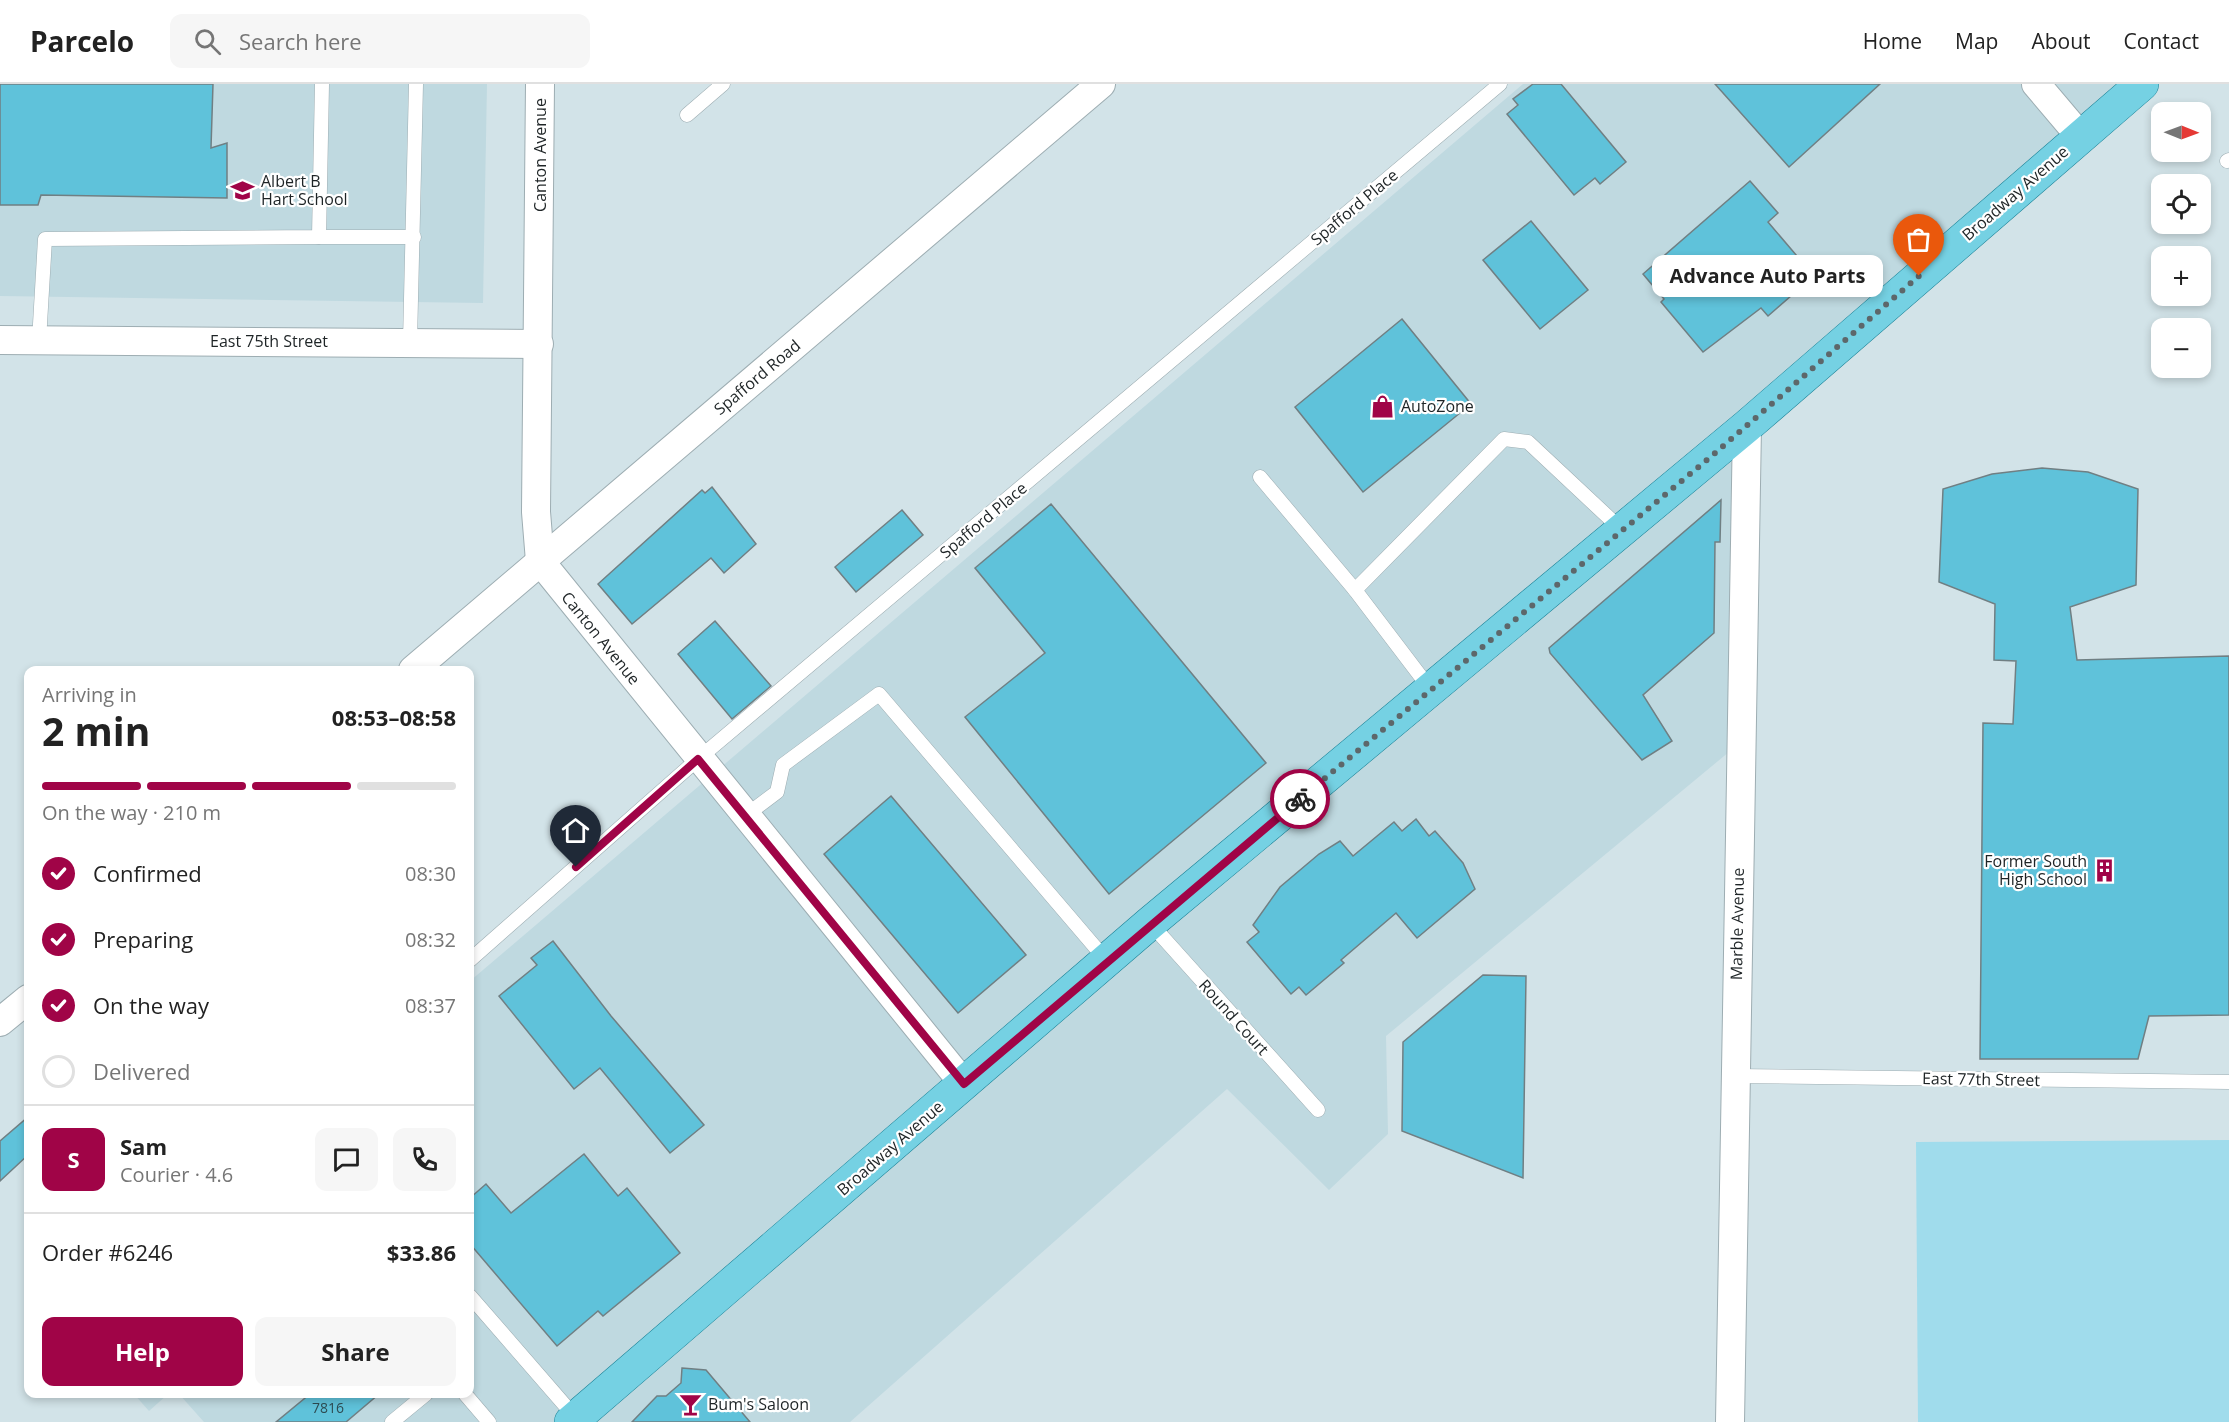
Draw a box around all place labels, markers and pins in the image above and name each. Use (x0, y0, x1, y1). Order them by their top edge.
place label: Albert B Hart School (261, 170, 348, 210)
school or university icon: Albert B Hart School (230, 177, 256, 203)
pin (1893, 214, 1944, 276)
callout: Advance Auto Parts (1652, 255, 1883, 297)
shop icon: AutoZone (1370, 393, 1396, 419)
place label: AutoZone (1401, 395, 1474, 417)
pin (550, 805, 601, 867)
place label: Former South High School (1984, 850, 2087, 890)
building icon: Former South High School (2092, 857, 2118, 883)
bar icon: Bum's Saloon (677, 1391, 703, 1417)
place label: Bum's Saloon (708, 1393, 809, 1415)

